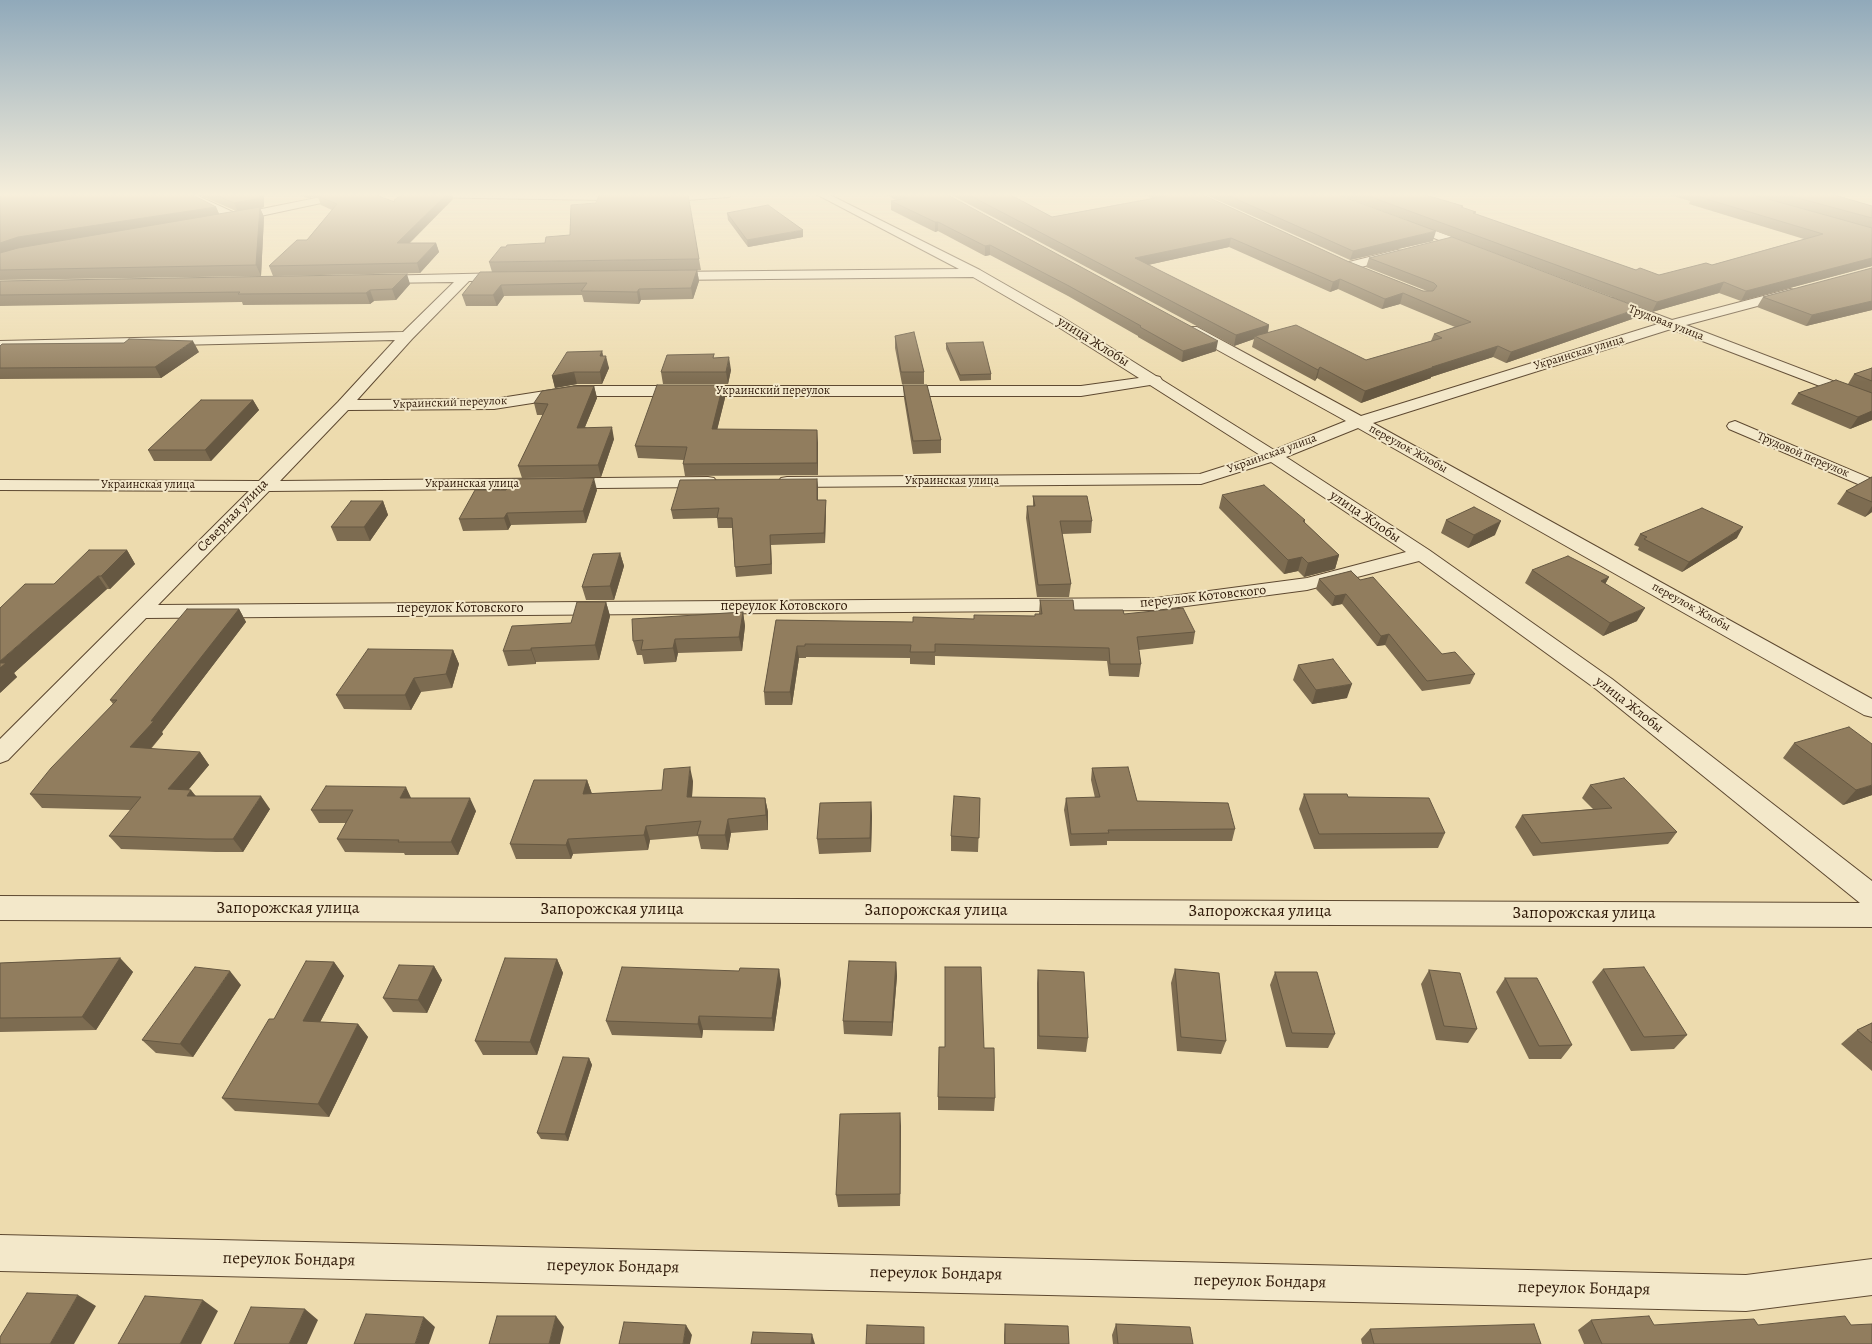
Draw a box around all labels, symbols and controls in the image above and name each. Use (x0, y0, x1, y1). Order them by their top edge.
street label: Трудовая улица (1626, 302, 1706, 344)
street label: улица Жлобы (1054, 313, 1132, 371)
street label: Украинская улица (1532, 332, 1626, 374)
street label: Украинский переулок (716, 384, 830, 398)
street label: Украинский переулок (393, 394, 507, 412)
street label: переулок Жлобы (1366, 422, 1450, 476)
street label: Трудовой переулок (1755, 429, 1851, 481)
street label: Украинская улица (1225, 431, 1319, 477)
street label: Украинская улица (905, 474, 999, 488)
street label: Северная улица (194, 476, 272, 556)
street label: Украинская улица (425, 477, 519, 491)
street label: Украинская улица (101, 478, 195, 492)
street label: улица Жлобы (1326, 487, 1404, 547)
street label: переулок Жлобы (1649, 580, 1733, 634)
street label: переулок Котовского (1139, 582, 1267, 612)
street label: переулок Котовского (720, 599, 848, 615)
street label: переулок Котовского (396, 601, 524, 617)
street label: улица Жлобы (1592, 673, 1666, 737)
street label: Запорожская улица (216, 899, 360, 919)
street label: Запорожская улица (540, 900, 684, 920)
street label: Запорожская улица (864, 901, 1008, 921)
street label: Запорожская улица (1188, 902, 1332, 922)
street label: Запорожская улица (1512, 904, 1656, 924)
street label: переулок Бондаря (222, 1249, 356, 1271)
street label: переулок Бондаря (546, 1256, 680, 1278)
street label: переулок Бондаря (869, 1263, 1003, 1285)
street label: переулок Бондаря (1193, 1271, 1327, 1293)
street label: переулок Бондаря (1517, 1278, 1651, 1300)

